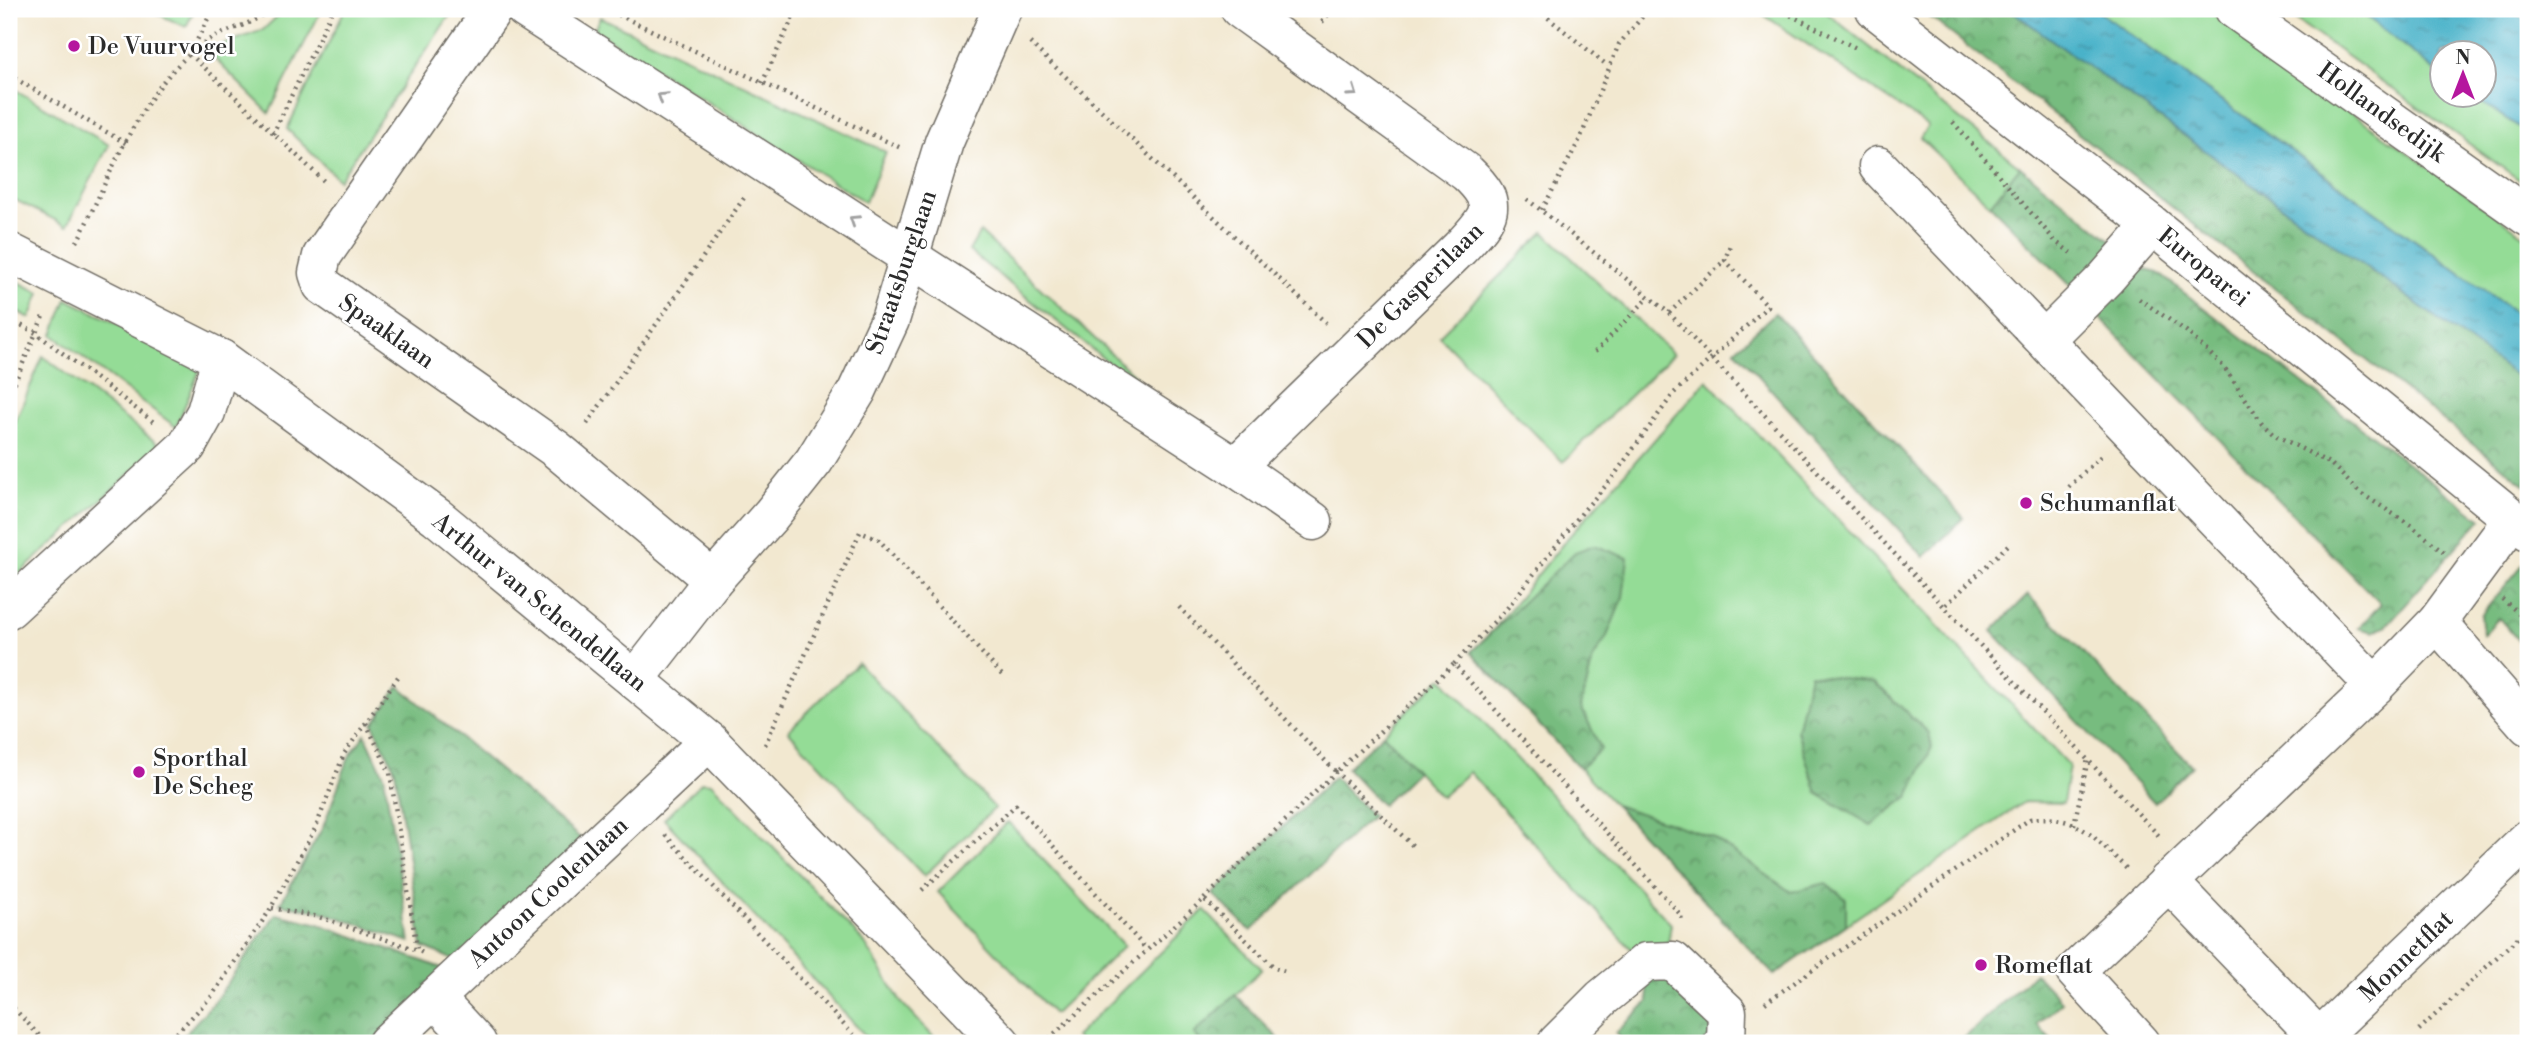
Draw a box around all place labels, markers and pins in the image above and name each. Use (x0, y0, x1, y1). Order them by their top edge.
place label: De Vuurvogel (88, 32, 235, 62)
marker: De Vuurvogel (66, 38, 82, 54)
place label: Schumanflat (2040, 489, 2177, 519)
marker: Schumanflat (2018, 495, 2034, 511)
place label: Sporthal De Scheg (153, 744, 254, 802)
marker: Sporthal De Scheg (131, 764, 147, 780)
place label: Romeflat (1995, 951, 2094, 981)
marker: Romeflat (1973, 957, 1989, 973)

